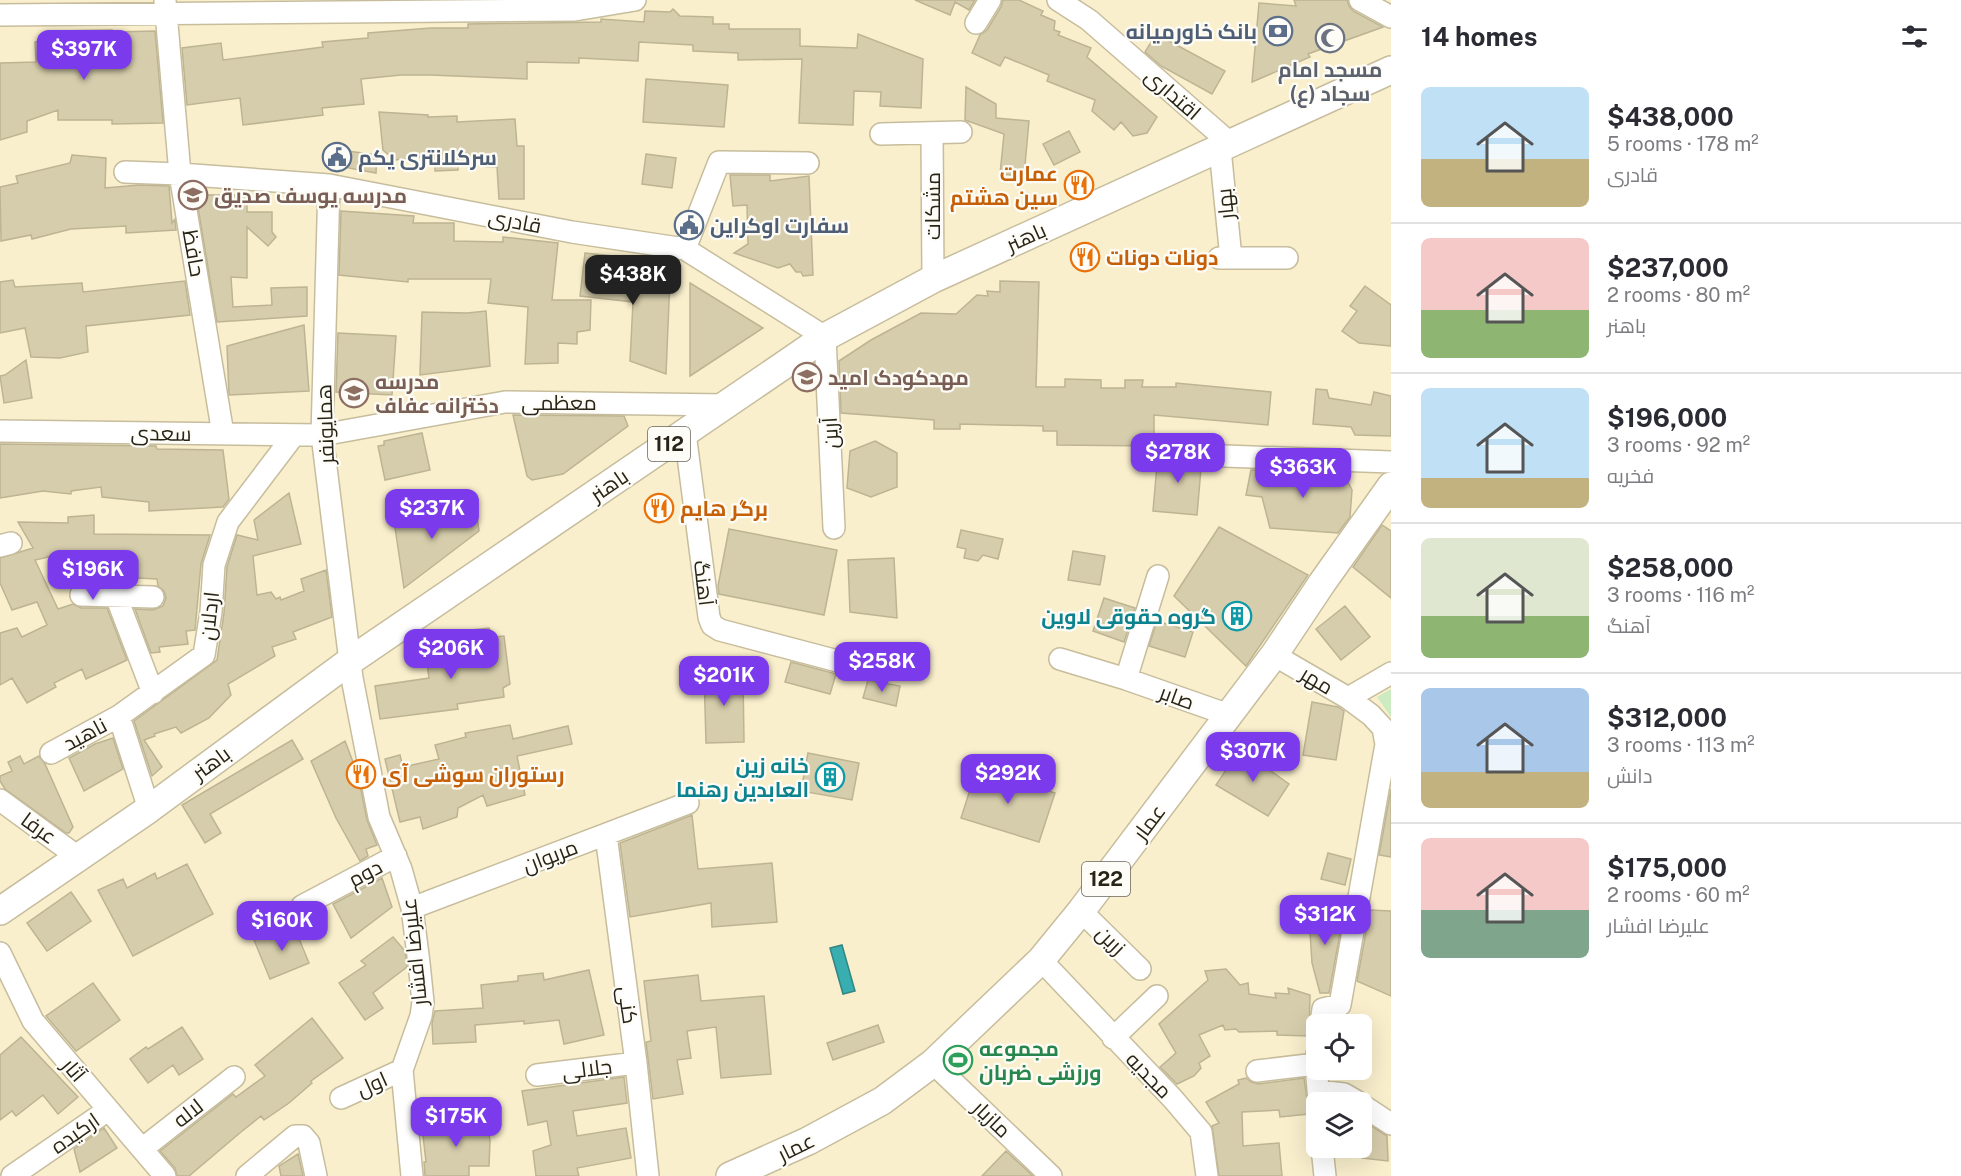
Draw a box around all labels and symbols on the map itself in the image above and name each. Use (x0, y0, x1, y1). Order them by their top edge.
bank icon: بانک خاورمیانه (1262, 15, 1294, 47)
place label: بانک خاورمیانه (1126, 19, 1257, 45)
mosque icon: مسجد امام سجاد (ع) (1314, 22, 1346, 54)
pin: $397K (42, 30, 126, 81)
place label: مسجد امام سجاد (ع) (1278, 57, 1382, 108)
street label: اقتداری (1139, 63, 1206, 126)
public building icon: سرکلانتری یکم (321, 141, 353, 173)
place label: سرکلانتری یکم (358, 145, 497, 172)
place label: عمارت سین هشتم (950, 161, 1058, 212)
restaurant icon: عمارت سین هشتم (1063, 169, 1095, 201)
street label: مشکات (920, 172, 945, 240)
school or university icon: مدرسه یوسف صدیق (177, 179, 209, 211)
place label: مدرسه یوسف صدیق (214, 183, 407, 209)
street label: بهار (1211, 187, 1240, 222)
street label: قادری (486, 204, 544, 239)
public building icon: سفارت اوکراین (673, 209, 705, 241)
place label: سفارت اوکراین (710, 213, 849, 239)
street label: باهنر (1001, 217, 1050, 257)
street label: حافظ (178, 228, 210, 278)
restaurant icon: دونات دونات (1069, 241, 1101, 273)
place label: دونات دونات (1106, 245, 1219, 271)
pin: $438K (591, 255, 675, 306)
school or university icon: مهدکودک امید (791, 361, 823, 393)
place label: مهدکودک امید (828, 365, 969, 391)
place label: مدرسه دخترانه عفاف (375, 369, 499, 418)
school or university icon: مدرسه دخترانه عفاف (338, 377, 370, 409)
street label: همایونفر (311, 384, 339, 465)
street label: معظمی (521, 390, 597, 416)
street label: آرین (817, 416, 844, 449)
street label: سعدی (130, 420, 192, 447)
road number: 112 (648, 427, 690, 461)
pin: $278K (1136, 433, 1220, 484)
pin: $363K (1261, 448, 1345, 499)
street label: باهنر (584, 463, 633, 507)
pin: $237K (390, 489, 474, 540)
restaurant icon: برگر هایم (643, 492, 675, 524)
place label: برگر هایم (680, 496, 768, 523)
pin: $196K (51, 550, 135, 601)
street label: آهنگ (689, 559, 719, 608)
street label: اردلان (194, 590, 225, 642)
building icon: گروه حقوقی لاوین (1221, 600, 1253, 632)
place label: گروه حقوقی لاوین (1041, 604, 1216, 630)
pin: $206K (409, 629, 493, 680)
pin: $258K (840, 642, 924, 693)
pin: $201K (682, 656, 766, 707)
street label: مهر (1295, 660, 1338, 700)
street label: صابر (1155, 679, 1198, 715)
street label: ناهید (59, 712, 111, 756)
pin: $307K (1211, 732, 1295, 783)
street label: باهنر (186, 741, 235, 786)
place label: خانه زین العابدین رهنما (676, 753, 809, 802)
pin: $292K (966, 754, 1050, 805)
restaurant icon: رستوران سوشی آی (345, 758, 377, 790)
building icon: خانه زین العابدین رهنما (814, 761, 846, 793)
place label: رستوران سوشی آی (382, 762, 564, 788)
street label: عمار (1127, 799, 1171, 846)
street label: عرفا (16, 807, 62, 849)
street label: مریوان (519, 834, 582, 879)
street label: دوم (344, 854, 387, 894)
road number: 122 (1082, 862, 1130, 896)
pin: $312K (1283, 895, 1367, 946)
street label: علیرضا افشار (396, 897, 432, 1008)
pin: $160K (240, 901, 324, 952)
street label: زرین (1090, 920, 1131, 961)
street label: کنی (612, 985, 643, 1026)
place label: مجموعه ورزشی ضربان (979, 1036, 1101, 1086)
sports icon: مجموعه ورزشی ضربان (942, 1044, 974, 1076)
street label: مجدیه (1121, 1046, 1177, 1104)
street label: آثار (56, 1052, 91, 1087)
street label: جلالی (561, 1054, 614, 1085)
street label: اول (353, 1066, 392, 1103)
street label: لاله (168, 1093, 208, 1133)
street label: مازیار (967, 1095, 1016, 1143)
pin: $175K (414, 1097, 498, 1148)
street label: ارکیده (46, 1107, 104, 1159)
street label: عمار (772, 1127, 819, 1167)

